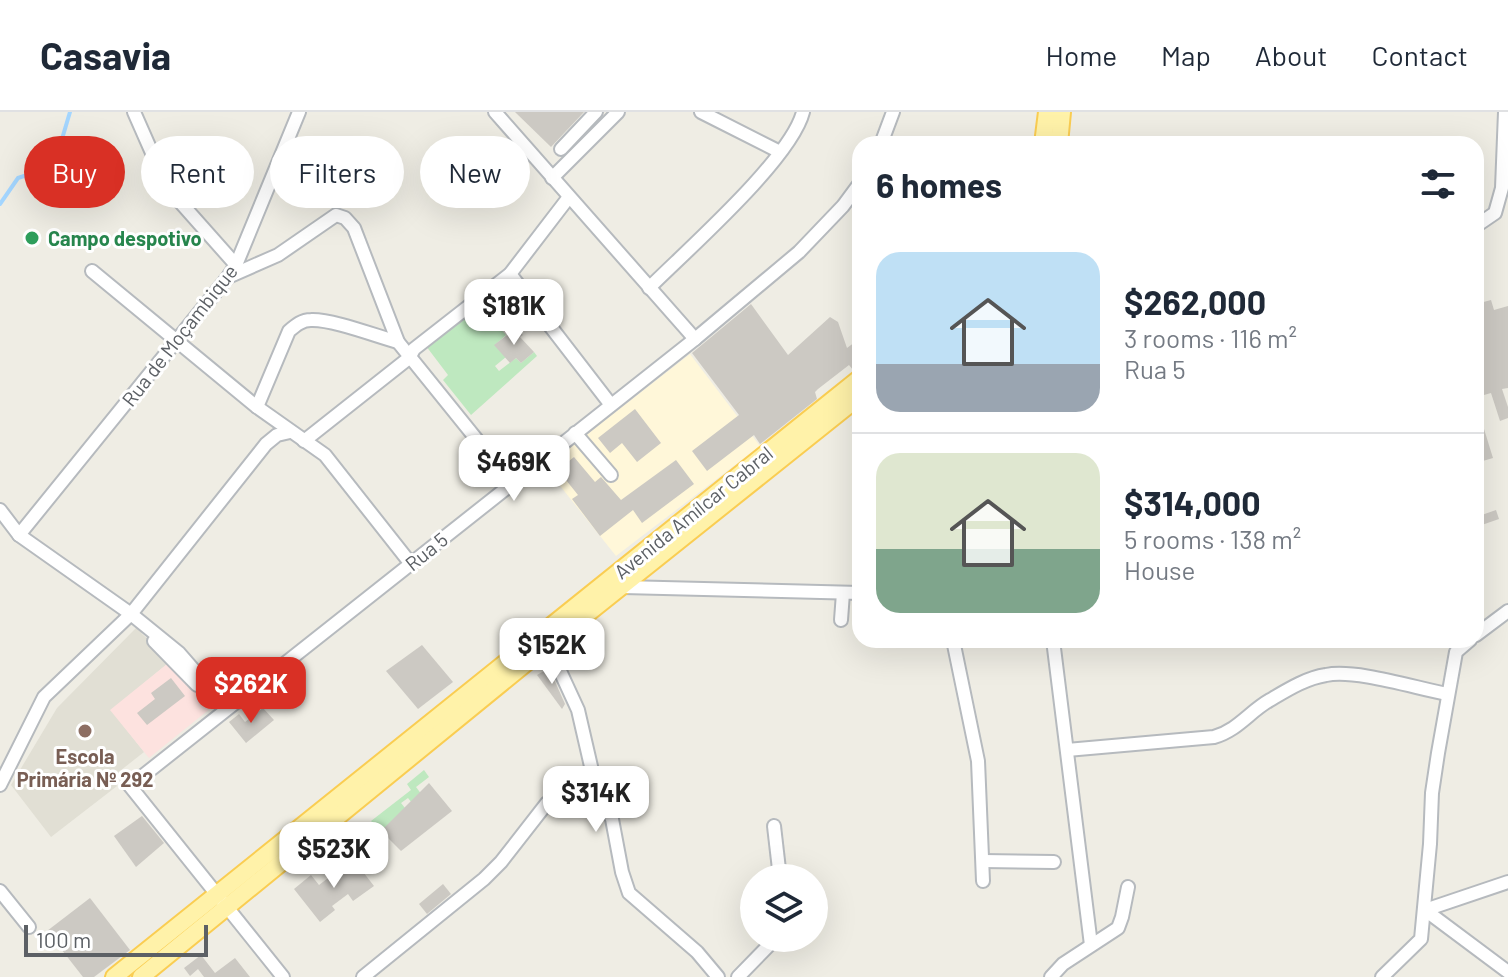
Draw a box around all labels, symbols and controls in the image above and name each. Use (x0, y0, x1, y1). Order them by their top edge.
text: Casavia (40, 32, 171, 78)
text: Home (1046, 38, 1117, 72)
text: Map (1161, 38, 1211, 72)
text: About (1255, 38, 1327, 72)
text: Contact (1371, 38, 1468, 72)
chip: Buy (24, 136, 125, 208)
chip: Rent (141, 136, 254, 208)
chip: Filters (270, 136, 404, 208)
chip: New (420, 136, 530, 208)
icon: filters (1416, 162, 1460, 206)
text: 6 homes (876, 164, 1002, 205)
place label: Campo despotivo (48, 226, 202, 250)
marker: Campo despotivo (23, 229, 41, 247)
street label: Rua de Moçambique (116, 259, 242, 411)
pin: $181K (458, 279, 570, 347)
text: $262,000 (1124, 281, 1266, 322)
icon: home (940, 284, 1036, 380)
text: $181K (482, 289, 546, 320)
text: 3 rooms · 116 m² (1124, 322, 1297, 353)
text: Rua 5 (1124, 353, 1186, 384)
pin: $469K (458, 435, 570, 503)
street label: Avenida Amílcar Cabral (609, 441, 777, 583)
text: $469K (477, 445, 551, 476)
text: $314,000 (1124, 482, 1261, 523)
icon: home (940, 485, 1036, 581)
text: 5 rooms · 138 m² (1124, 523, 1301, 554)
street label: Rua 5 (400, 527, 452, 575)
text: House (1124, 554, 1195, 585)
pin: $152K (496, 618, 608, 686)
text: $152K (518, 628, 586, 659)
pin: $262K (195, 657, 307, 725)
text: $262K (214, 667, 288, 698)
marker: Escola Primária Nº 292 (76, 722, 94, 740)
place label: Escola Primária Nº 292 (17, 744, 153, 791)
pin: $314K (540, 766, 652, 834)
text: $314K (561, 776, 631, 807)
pin: $523K (278, 822, 390, 890)
text: $523K (297, 832, 371, 863)
map controls (740, 864, 828, 952)
button: layers (740, 864, 828, 952)
scale bar (24, 921, 208, 957)
text: 100 m (36, 926, 91, 952)

